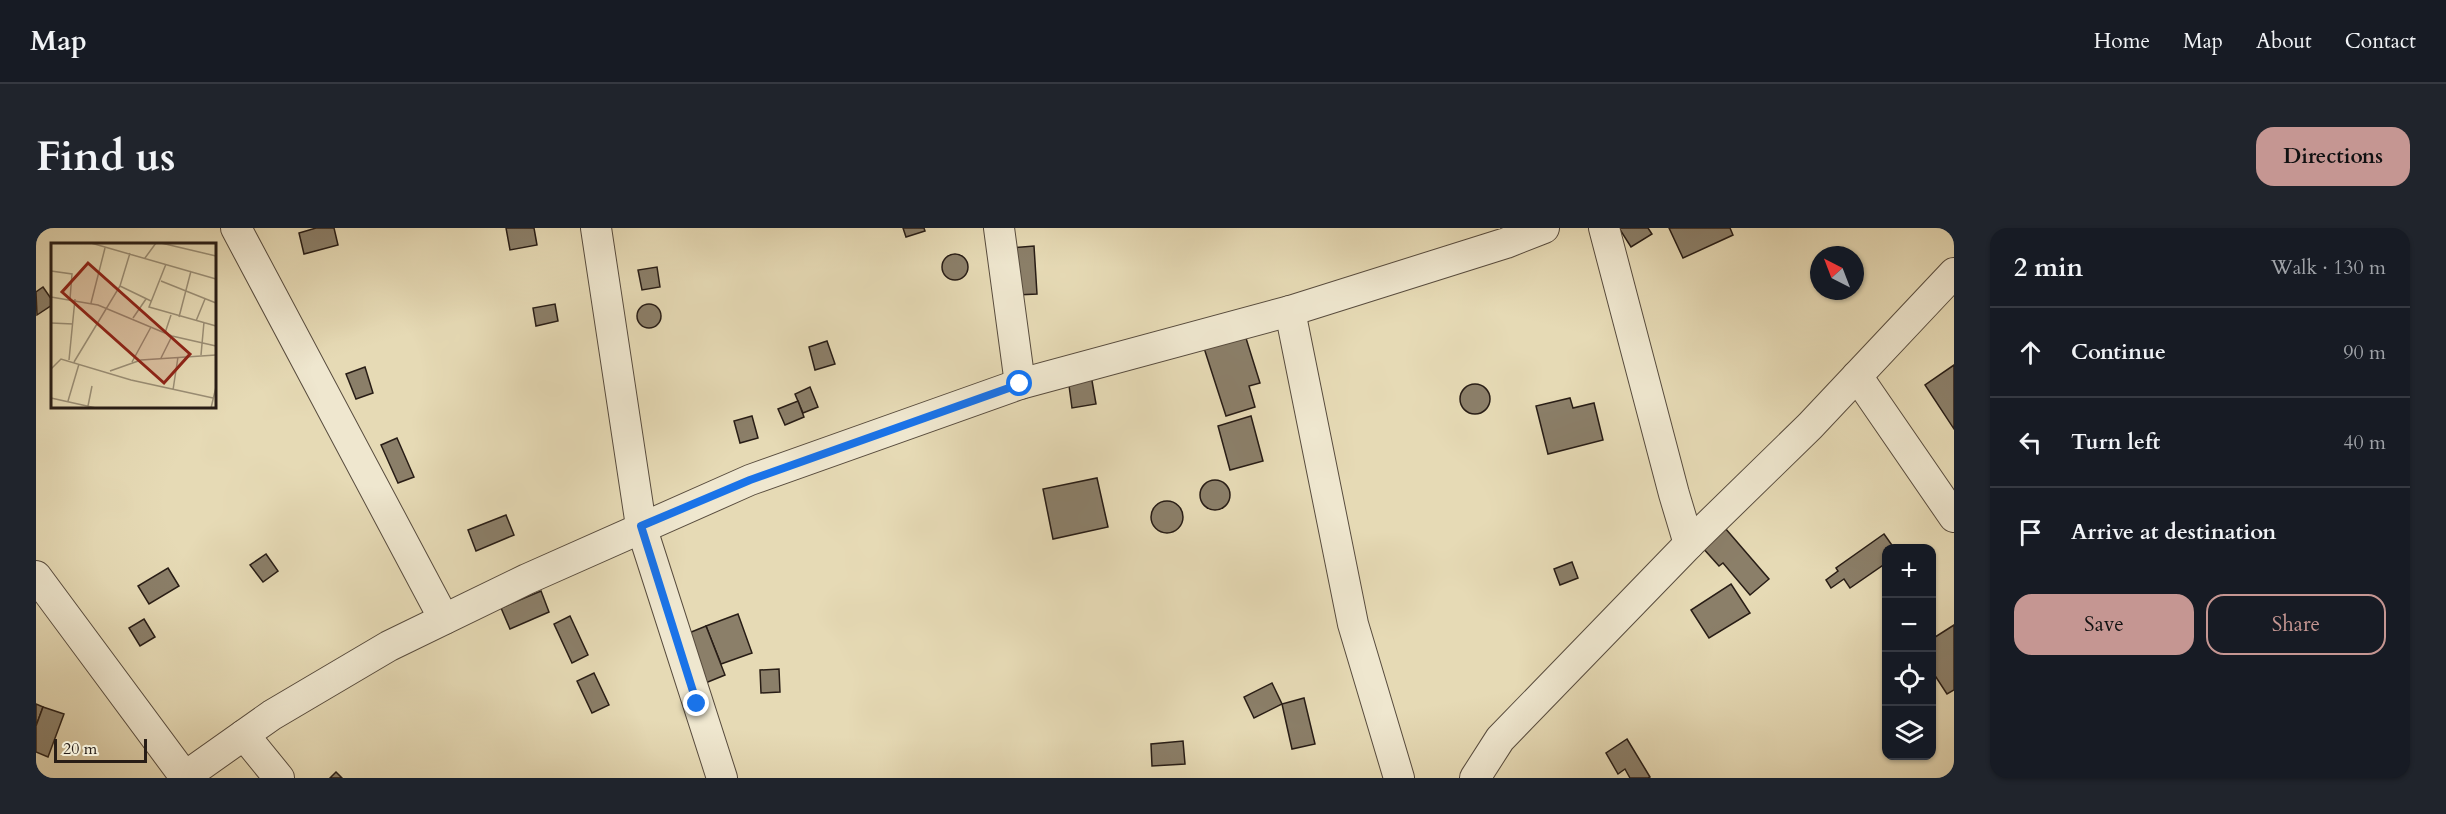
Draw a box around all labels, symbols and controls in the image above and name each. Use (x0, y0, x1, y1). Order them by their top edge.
text: Map (30, 22, 87, 60)
text: Home (2094, 27, 2150, 56)
text: Map (2183, 27, 2223, 56)
text: About (2256, 27, 2312, 56)
text: Contact (2345, 27, 2416, 56)
button: Directions (2256, 127, 2410, 186)
text: Find us (36, 128, 176, 185)
inset map (51, 243, 216, 408)
north arrow (1810, 246, 1864, 300)
text: 2 min (2014, 250, 2083, 285)
text: Walk · 130 m (2271, 254, 2386, 281)
icon: ahead (2014, 336, 2047, 369)
text: Continue (2071, 337, 2166, 367)
text: 90 m (2343, 339, 2386, 366)
route start (1006, 370, 1032, 396)
icon: left (2014, 426, 2047, 459)
text: Turn left (2071, 427, 2160, 457)
text: 40 m (2343, 429, 2386, 456)
icon: arrive (2014, 516, 2047, 549)
text: Arrive at destination (2071, 517, 2276, 547)
map controls (1882, 544, 1936, 760)
button: + (1882, 544, 1936, 598)
button: Save (2014, 594, 2194, 655)
button: Share (2206, 594, 2386, 655)
button: − (1882, 598, 1936, 652)
button: locate (1882, 652, 1936, 706)
route end (683, 690, 709, 716)
button: layers (1882, 706, 1936, 760)
scale bar (54, 736, 147, 764)
text: 20 m (63, 738, 97, 760)

